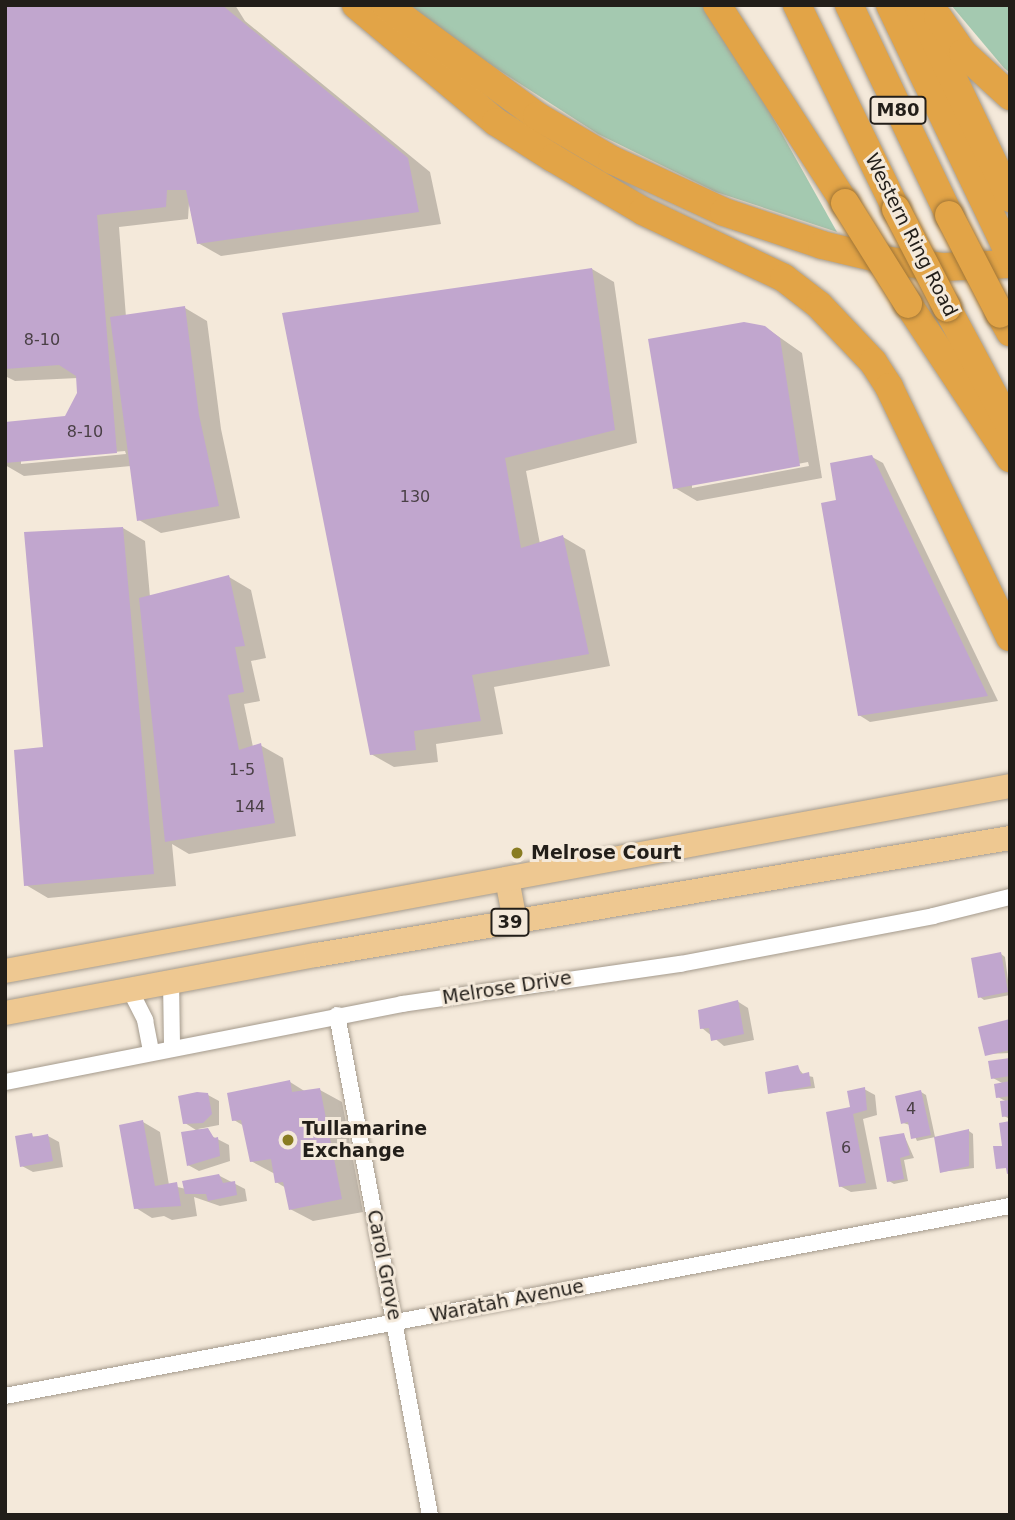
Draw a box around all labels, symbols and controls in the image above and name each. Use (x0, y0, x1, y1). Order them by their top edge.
road number: M80 (868, 96, 928, 124)
street label: Western Ring Road (860, 150, 962, 320)
house number: 8-10 (24, 330, 60, 350)
house number: 8-10 (67, 422, 103, 442)
house number: 130 (400, 487, 430, 507)
house number: 1-5 (229, 760, 255, 780)
house number: 144 (235, 797, 265, 817)
place label: Melrose Court (531, 842, 682, 864)
marker: Melrose Court (509, 845, 525, 861)
road number: 39 (489, 908, 531, 937)
street label: Melrose Drive (441, 967, 573, 1009)
house number: 4 (906, 1099, 916, 1119)
place label: Tullamarine Exchange (302, 1118, 427, 1162)
marker: Tullamarine Exchange (280, 1132, 296, 1148)
house number: 6 (841, 1138, 851, 1158)
street label: Carol Grove (362, 1208, 406, 1322)
street label: Waratah Avenue (428, 1275, 586, 1327)

